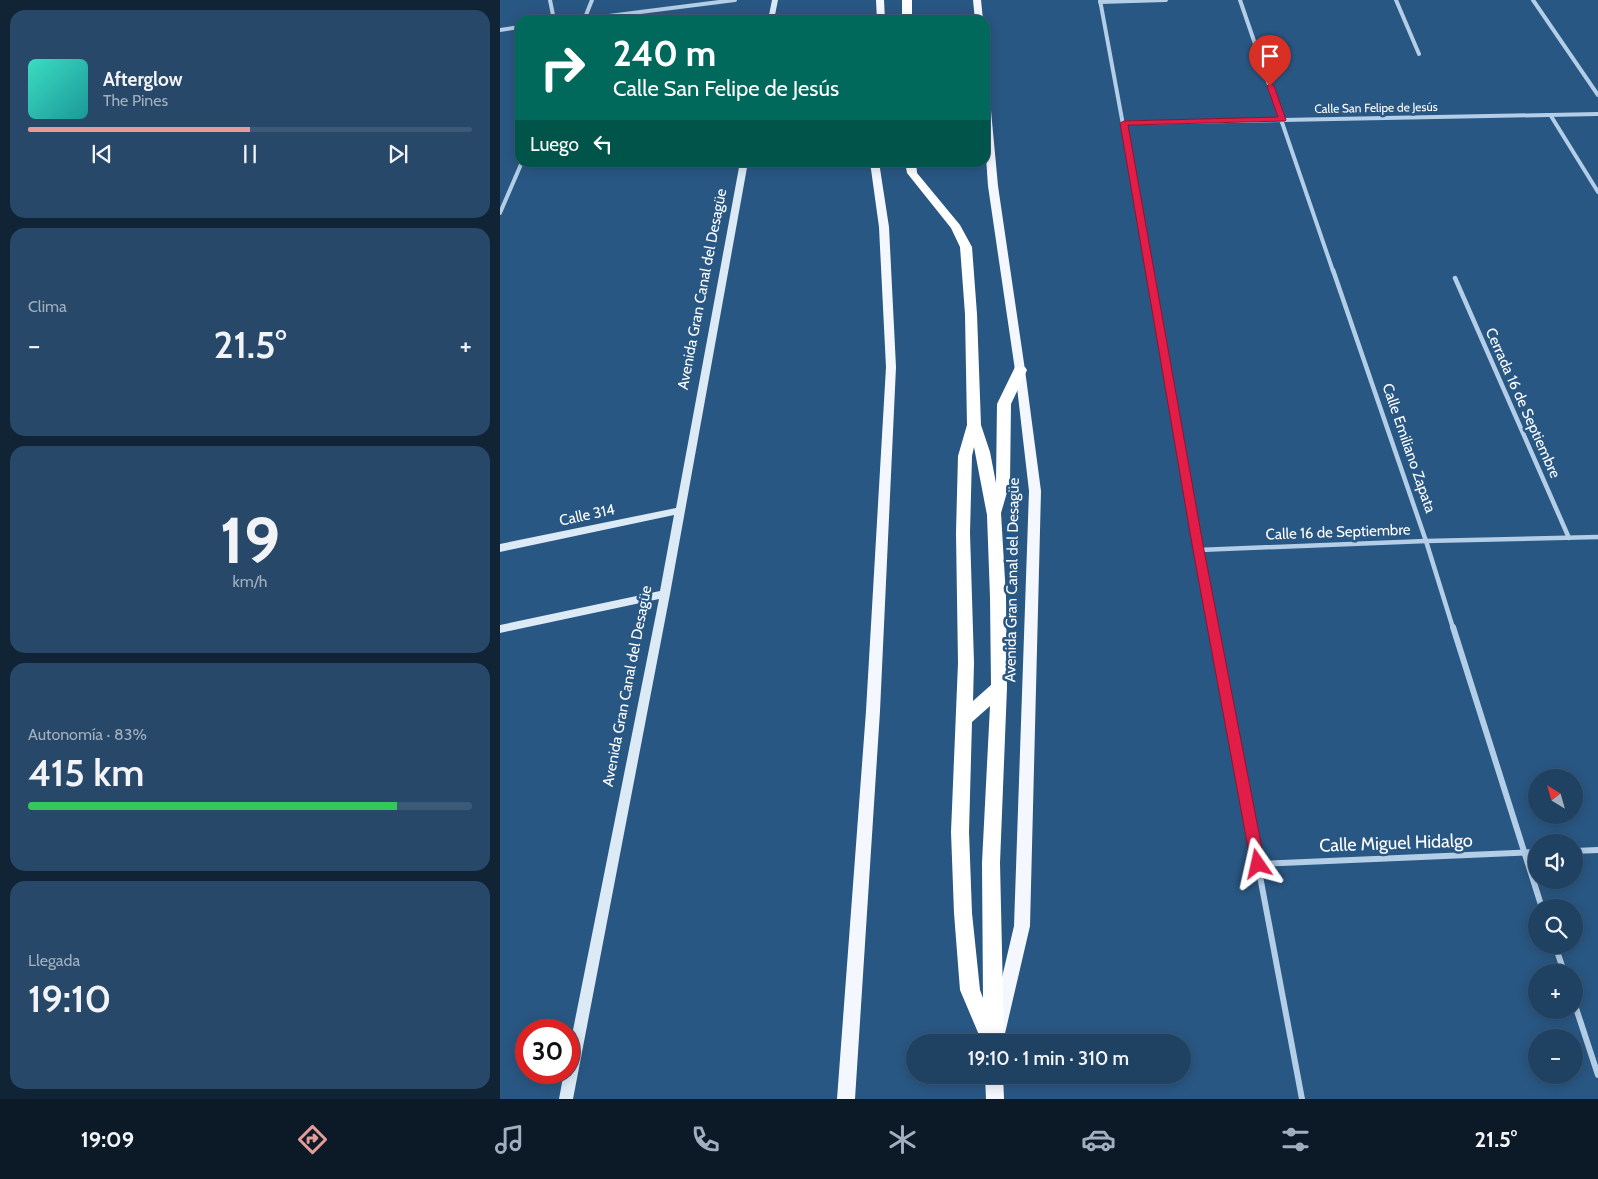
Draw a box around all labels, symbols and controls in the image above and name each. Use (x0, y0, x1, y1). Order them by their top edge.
text: 240 m (613, 32, 716, 75)
icon: right (530, 35, 595, 100)
pin (1249, 35, 1291, 86)
icon: arrive (1256, 42, 1284, 70)
text: Afterglow (103, 68, 183, 91)
text: Calle San Felipe de Jesús (613, 75, 839, 102)
text: The Pines (103, 91, 168, 110)
street label: Calle San Felipe de Jesús (1314, 99, 1438, 116)
icon: left (589, 130, 617, 158)
text: Luego (530, 133, 579, 156)
icon: previous (88, 140, 116, 168)
icon: pause (236, 140, 264, 168)
icon: next (384, 140, 412, 168)
street label: Avenida Gran Canal del Desagüe (674, 187, 730, 391)
text: Clima (28, 297, 67, 316)
text: 21.5° (213, 321, 287, 368)
street label: Cerrada 16 de Septiembre (1482, 325, 1564, 481)
text: − (28, 328, 40, 362)
text: + (460, 328, 472, 362)
street label: Calle Emiliano Zapata (1378, 381, 1440, 516)
street label: Avenida Gran Canal del Desagüe (1001, 477, 1023, 682)
text: 19 (220, 500, 280, 579)
street label: Calle 314 (558, 500, 617, 530)
street label: Calle 16 de Septiembre (1265, 520, 1411, 544)
text: km/h (232, 572, 268, 591)
street label: Avenida Gran Canal del Desagüe (599, 584, 655, 788)
text: Autonomía · 83% (28, 725, 147, 744)
text: 415 km (28, 749, 144, 796)
north arrow (1528, 769, 1582, 824)
map controls (1528, 769, 1583, 1084)
street label: Calle Miguel Hidalgo (1319, 829, 1473, 857)
button: sound (1528, 834, 1583, 889)
position arrow (1231, 837, 1283, 889)
button: search (1528, 899, 1583, 954)
text: Llegada (28, 951, 80, 970)
button: + (1528, 964, 1583, 1019)
text: 19:10 (28, 975, 111, 1022)
speed limit sign: 30 (515, 1019, 580, 1084)
button: − (1528, 1029, 1583, 1084)
text: 19:10 · 1 min · 310 m (968, 1047, 1129, 1070)
icon: directions (295, 1122, 330, 1157)
icon: music (492, 1122, 527, 1157)
icon: phone (688, 1122, 723, 1157)
icon: climate (885, 1122, 920, 1157)
icon: car (1081, 1122, 1116, 1157)
icon: filters (1278, 1122, 1313, 1157)
text: 19:09 (81, 1126, 134, 1153)
text: 21.5° (1474, 1126, 1517, 1153)

